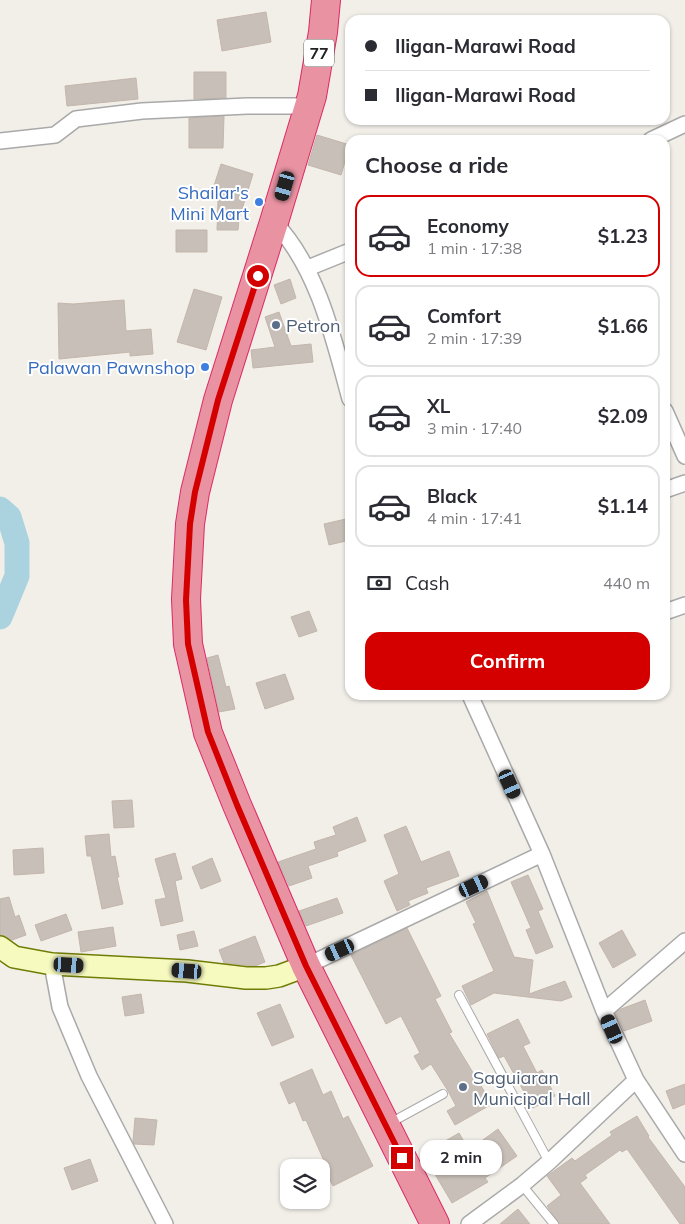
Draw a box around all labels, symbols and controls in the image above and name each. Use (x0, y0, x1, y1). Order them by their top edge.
text: Iligan-Marawi Road (395, 34, 576, 58)
road number: 77 (304, 40, 334, 66)
text: Iligan-Marawi Road (395, 83, 576, 107)
text: Choose a ride (365, 151, 508, 179)
car (273, 170, 296, 202)
place label: Shailar's Mini Mart (170, 181, 249, 225)
marker: Shailar's Mini Mart (253, 196, 265, 208)
icon: car (367, 214, 412, 259)
text: Economy (427, 214, 509, 238)
text: $1.23 (598, 224, 648, 248)
text: 1 min · 17:38 (427, 238, 522, 258)
route start (247, 265, 269, 287)
icon: car (367, 304, 412, 349)
text: Comfort (427, 304, 501, 328)
place label: Petron (286, 314, 341, 337)
text: $1.66 (598, 314, 648, 338)
marker: Petron (270, 319, 282, 331)
text: 2 min · 17:39 (427, 328, 522, 348)
place label: Palawan Pawnshop (28, 356, 195, 379)
marker: Palawan Pawnshop (199, 361, 211, 373)
icon: car (367, 394, 412, 439)
text: XL (427, 394, 450, 418)
text: $2.09 (598, 404, 648, 428)
text: 3 min · 17:40 (427, 418, 522, 438)
icon: car (367, 484, 412, 529)
text: Black (427, 484, 477, 508)
text: $1.14 (598, 494, 648, 518)
text: 4 min · 17:41 (427, 508, 522, 528)
icon: cash (365, 569, 393, 597)
text: Cash (405, 571, 450, 595)
text: 440 m (603, 573, 650, 593)
button: Confirm (365, 632, 650, 690)
car (497, 767, 522, 801)
car (457, 873, 490, 899)
car (323, 937, 356, 963)
car (53, 957, 84, 973)
car (171, 962, 202, 980)
car (599, 1012, 624, 1046)
place label: Saguiaran Municipal Hall (473, 1066, 591, 1110)
marker: Saguiaran Municipal Hall (457, 1081, 469, 1093)
callout: 2 min (420, 1140, 502, 1176)
route end (391, 1147, 413, 1169)
text: 2 min (440, 1147, 482, 1167)
map controls (280, 1159, 330, 1209)
button: layers (280, 1159, 330, 1209)

